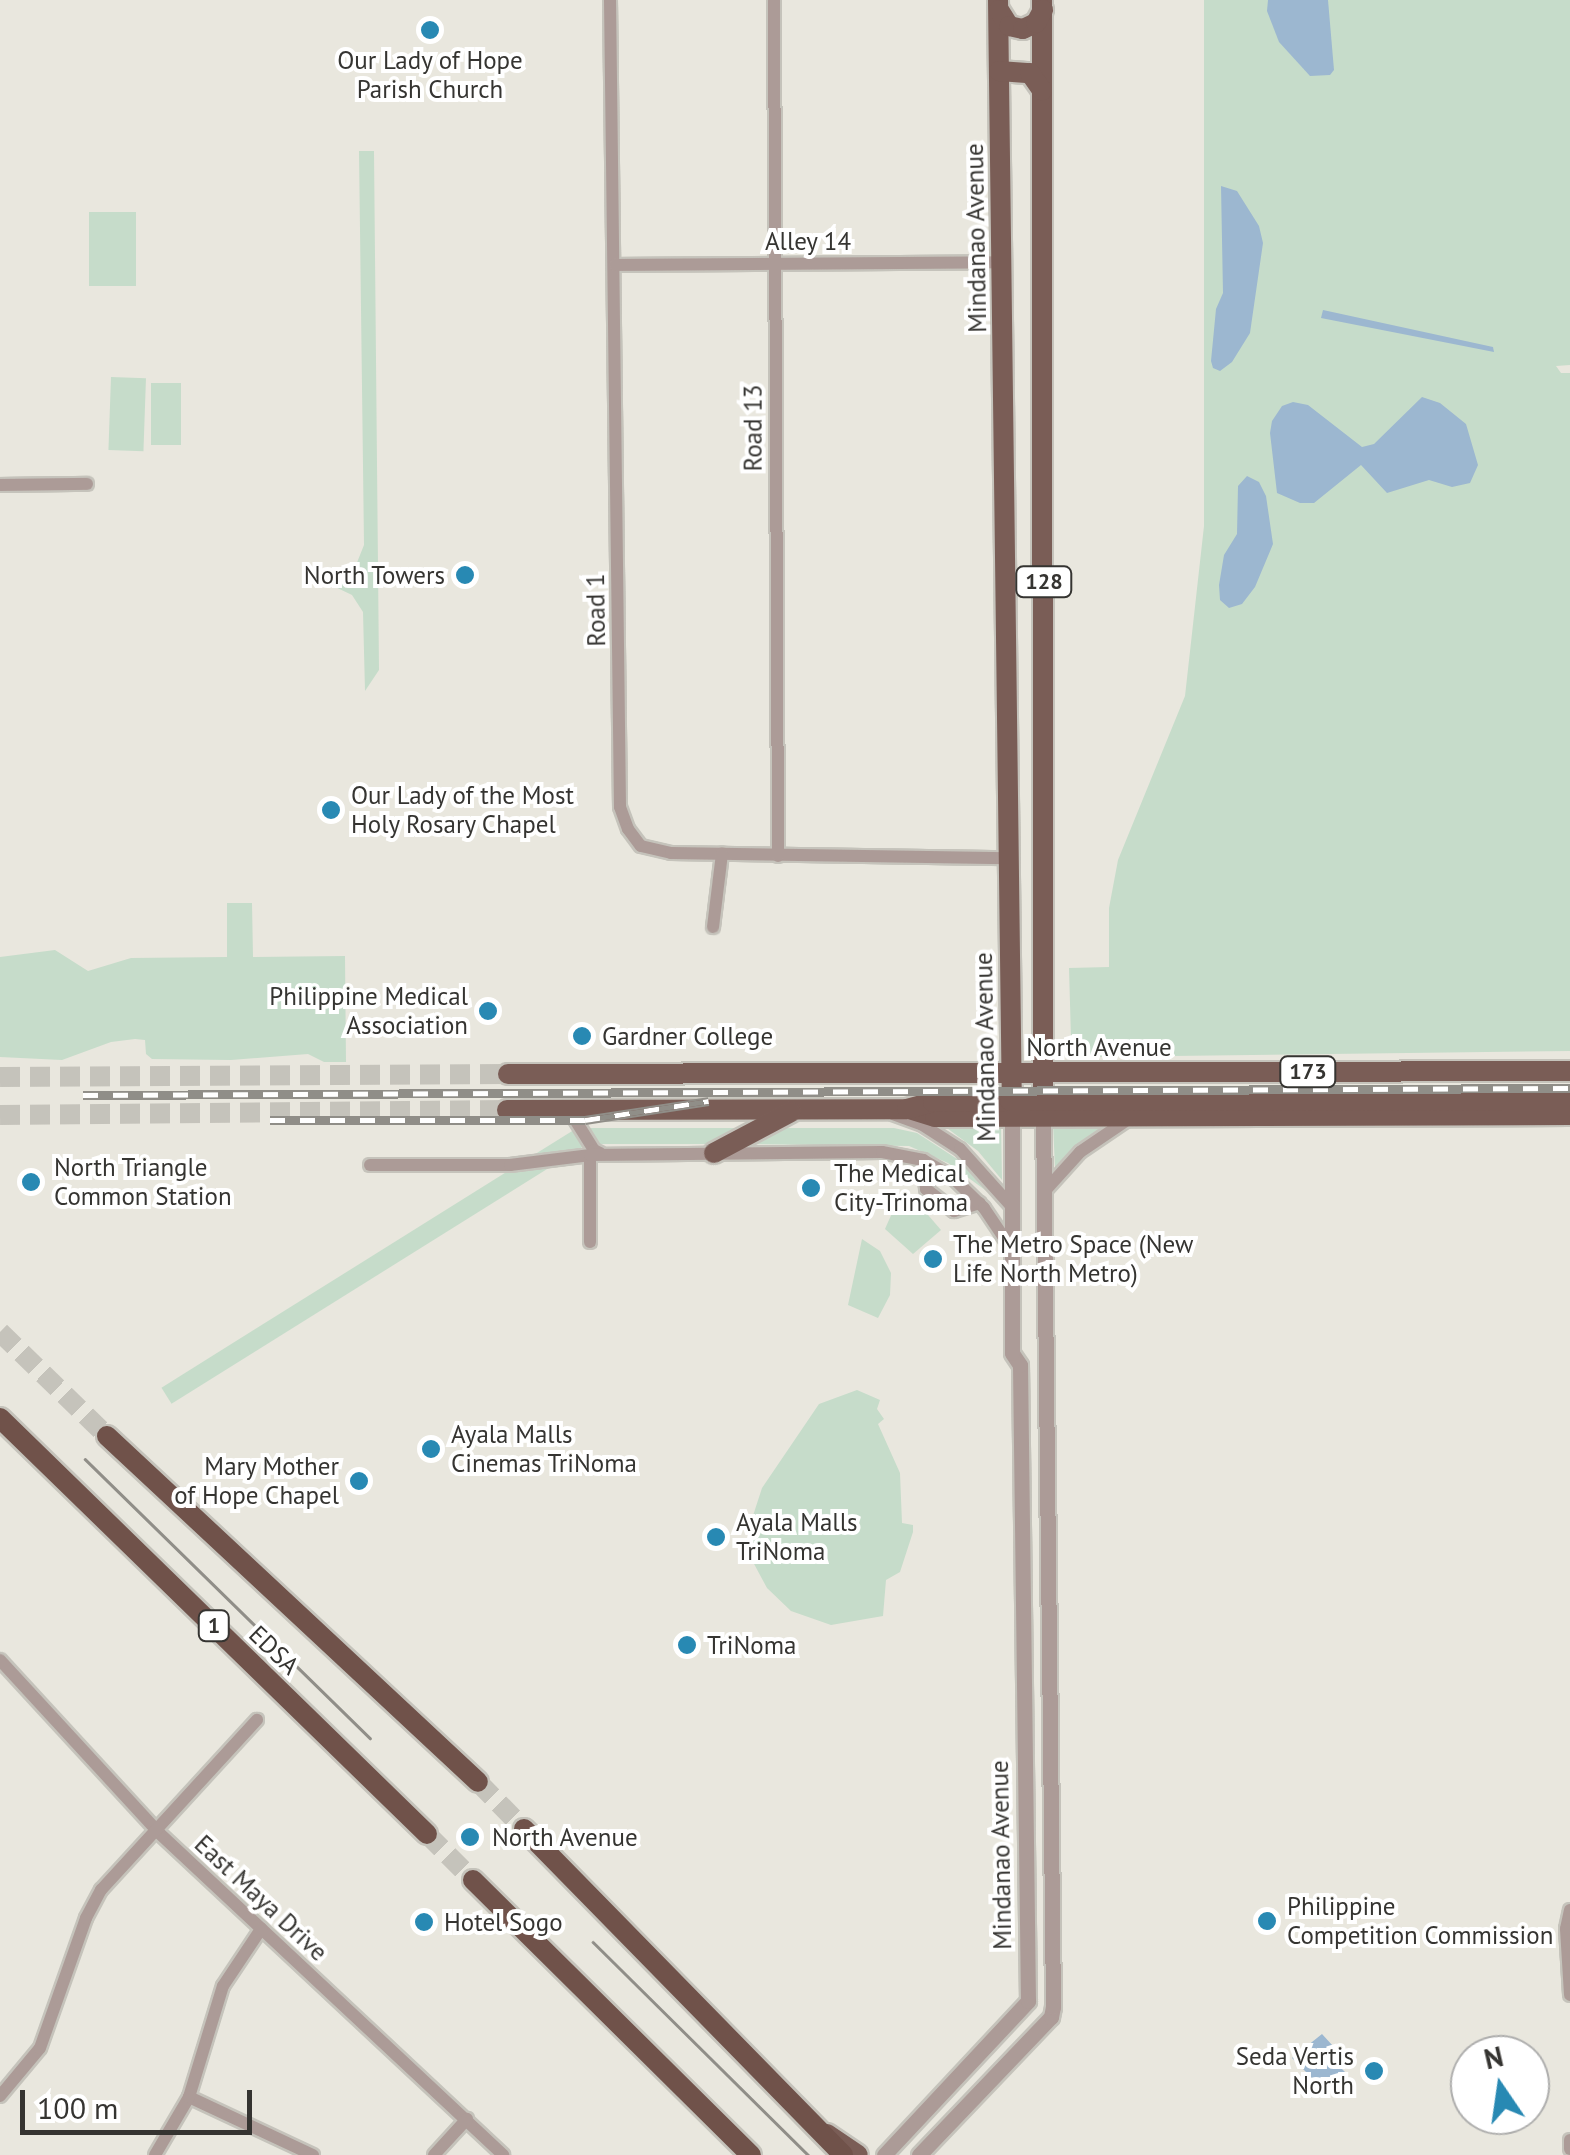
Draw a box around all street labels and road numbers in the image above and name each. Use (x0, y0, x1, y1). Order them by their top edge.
street label: Mindanao Avenue (959, 143, 993, 333)
street label: Alley 14 (765, 226, 851, 256)
street label: Road 13 (738, 385, 768, 471)
road number: 128 (1014, 565, 1074, 599)
street label: Road 1 (580, 573, 612, 647)
street label: Mindanao Avenue (968, 952, 1002, 1142)
street label: North Avenue (1026, 1032, 1172, 1062)
road number: 173 (1278, 1055, 1338, 1089)
road number: 1 (196, 1609, 232, 1643)
street label: EDSA (243, 1619, 305, 1681)
street label: Mindanao Avenue (984, 1760, 1018, 1950)
street label: East Maya Drive (188, 1829, 334, 1967)

